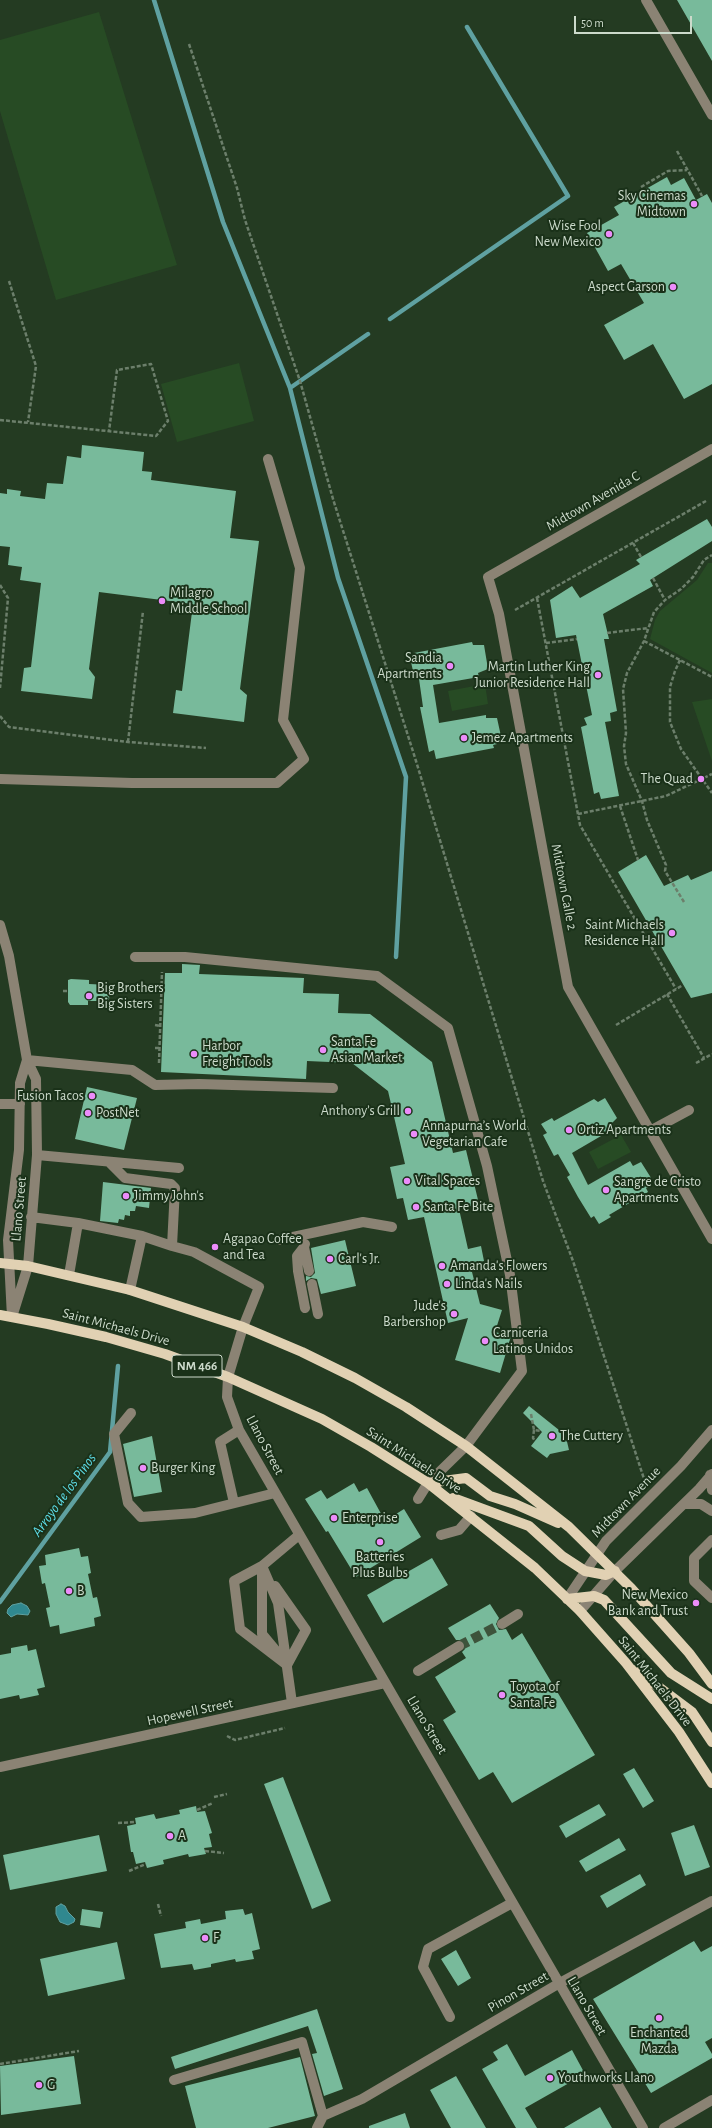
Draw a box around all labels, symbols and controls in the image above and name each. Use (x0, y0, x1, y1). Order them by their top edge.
scale bar (576, 8, 694, 34)
text: 50 m (581, 17, 604, 29)
place label: Sky Cinemas Midtown (618, 188, 686, 220)
marker: Sky Cinemas Midtown (689, 199, 699, 209)
place label: Wise Fool New Mexico (535, 218, 601, 250)
marker: Wise Fool New Mexico (604, 229, 614, 239)
place label: Aspect Garson (588, 279, 665, 295)
marker: Aspect Garson (668, 282, 678, 292)
street label: Midtown Avenida C (543, 467, 643, 535)
place label: Milagro Middle School (170, 585, 247, 618)
marker: Milagro Middle School (157, 596, 167, 606)
place label: Sandia Apartments (377, 650, 442, 682)
place label: Martin Luther King Junior Residence Hall (475, 659, 590, 692)
marker: Sandia Apartments (445, 661, 455, 671)
marker: Martin Luther King Junior Residence Hall (593, 670, 603, 680)
place label: Jemez Apartments (472, 730, 573, 746)
marker: Jemez Apartments (459, 733, 469, 743)
place label: The Quad (640, 771, 693, 787)
marker: The Quad (696, 774, 706, 784)
street label: Midtown Calle 2 (547, 842, 581, 932)
place label: Saint Michaels Residence Hall (584, 917, 664, 950)
marker: Saint Michaels Residence Hall (667, 928, 677, 938)
place label: Big Brothers Big Sisters (97, 980, 164, 1012)
marker: Big Brothers Big Sisters (84, 991, 94, 1001)
place label: Santa Fe Asian Market (331, 1034, 402, 1066)
place label: Harbor Freight Tools (202, 1038, 271, 1070)
marker: Santa Fe Asian Market (318, 1045, 328, 1055)
marker: Harbor Freight Tools (189, 1049, 199, 1059)
place label: Fusion Tacos (17, 1088, 84, 1104)
marker: Fusion Tacos (87, 1091, 97, 1101)
place label: Anthony’s Grill (321, 1103, 400, 1119)
place label: PostNet (96, 1105, 139, 1121)
marker: Anthony’s Grill (403, 1106, 413, 1116)
marker: PostNet (83, 1108, 93, 1118)
place label: Annapurna’s World Vegetarian Cafe (422, 1118, 526, 1150)
place label: Ortiz Apartments (577, 1122, 671, 1138)
marker: Ortiz Apartments (564, 1125, 574, 1135)
marker: Annapurna’s World Vegetarian Cafe (409, 1129, 419, 1139)
place label: Vital Spaces (415, 1173, 480, 1189)
place label: Sangre de Cristo Apartments (614, 1174, 701, 1206)
street label: Llano Street (8, 1176, 30, 1242)
marker: Vital Spaces (402, 1176, 412, 1186)
marker: Sangre de Cristo Apartments (601, 1185, 611, 1195)
place label: Jimmy John's (134, 1188, 204, 1204)
marker: Jimmy John's (121, 1191, 131, 1201)
place label: Santa Fe Bite (424, 1199, 493, 1215)
marker: Santa Fe Bite (411, 1202, 421, 1212)
place label: Agapao Coffee and Tea (223, 1231, 302, 1264)
marker: Agapao Coffee and Tea (210, 1242, 220, 1252)
place label: Carl's Jr. (338, 1251, 380, 1267)
marker: Carl's Jr. (325, 1254, 335, 1264)
place label: Amanda's Flowers (450, 1258, 547, 1274)
marker: Amanda's Flowers (437, 1261, 447, 1271)
place label: Linda's Nails (455, 1276, 522, 1292)
marker: Linda's Nails (442, 1279, 452, 1289)
place label: Jude's Barbershop (383, 1298, 446, 1330)
street label: Saint Michaels Drive (61, 1305, 171, 1349)
marker: Jude's Barbershop (449, 1309, 459, 1319)
place label: Carniceria Latinos Unidos (493, 1325, 573, 1358)
marker: Carniceria Latinos Unidos (480, 1336, 490, 1346)
road number: NM 466 (172, 1355, 222, 1377)
street label: Llano Street (242, 1412, 288, 1478)
street label: Saint Michaels Drive (363, 1423, 465, 1497)
place label: The Cuttery (560, 1428, 623, 1444)
marker: The Cuttery (547, 1431, 557, 1441)
water label: Arroyo de los Pinos (28, 1450, 100, 1540)
place label: Burger King (151, 1460, 215, 1476)
marker: Burger King (138, 1463, 148, 1473)
street label: Midtown Avenue (588, 1463, 664, 1541)
place label: Enterprise (342, 1510, 398, 1526)
marker: Enterprise (329, 1513, 339, 1523)
marker: Batteries Plus Bulbs (375, 1537, 385, 1547)
place label: Batteries Plus Bulbs (352, 1549, 408, 1582)
place label: B (77, 1583, 85, 1599)
marker: B (64, 1586, 74, 1596)
place label: New Mexico Bank and Trust (608, 1587, 688, 1620)
marker: New Mexico Bank and Trust (691, 1598, 701, 1608)
street label: Saint Michaels Drive (614, 1632, 696, 1730)
place label: Toyota of Santa Fe (510, 1679, 559, 1712)
marker: Toyota of Santa Fe (497, 1690, 507, 1700)
street label: Llano Street (403, 1693, 451, 1757)
street label: Hopewell Street (145, 1695, 235, 1729)
place label: A (178, 1828, 186, 1844)
marker: A (165, 1831, 175, 1841)
place label: F (213, 1930, 219, 1946)
marker: F (200, 1933, 210, 1943)
street label: Pinon Street (485, 1968, 551, 2016)
street label: Llano Street (563, 1974, 611, 2038)
marker: Enchanted Mazda (654, 2013, 664, 2023)
place label: Enchanted Mazda (630, 2025, 688, 2058)
place label: Youthworks Llano (558, 2070, 654, 2086)
marker: Youthworks Llano (545, 2073, 555, 2083)
place label: G (47, 2077, 55, 2093)
marker: G (34, 2080, 44, 2090)

